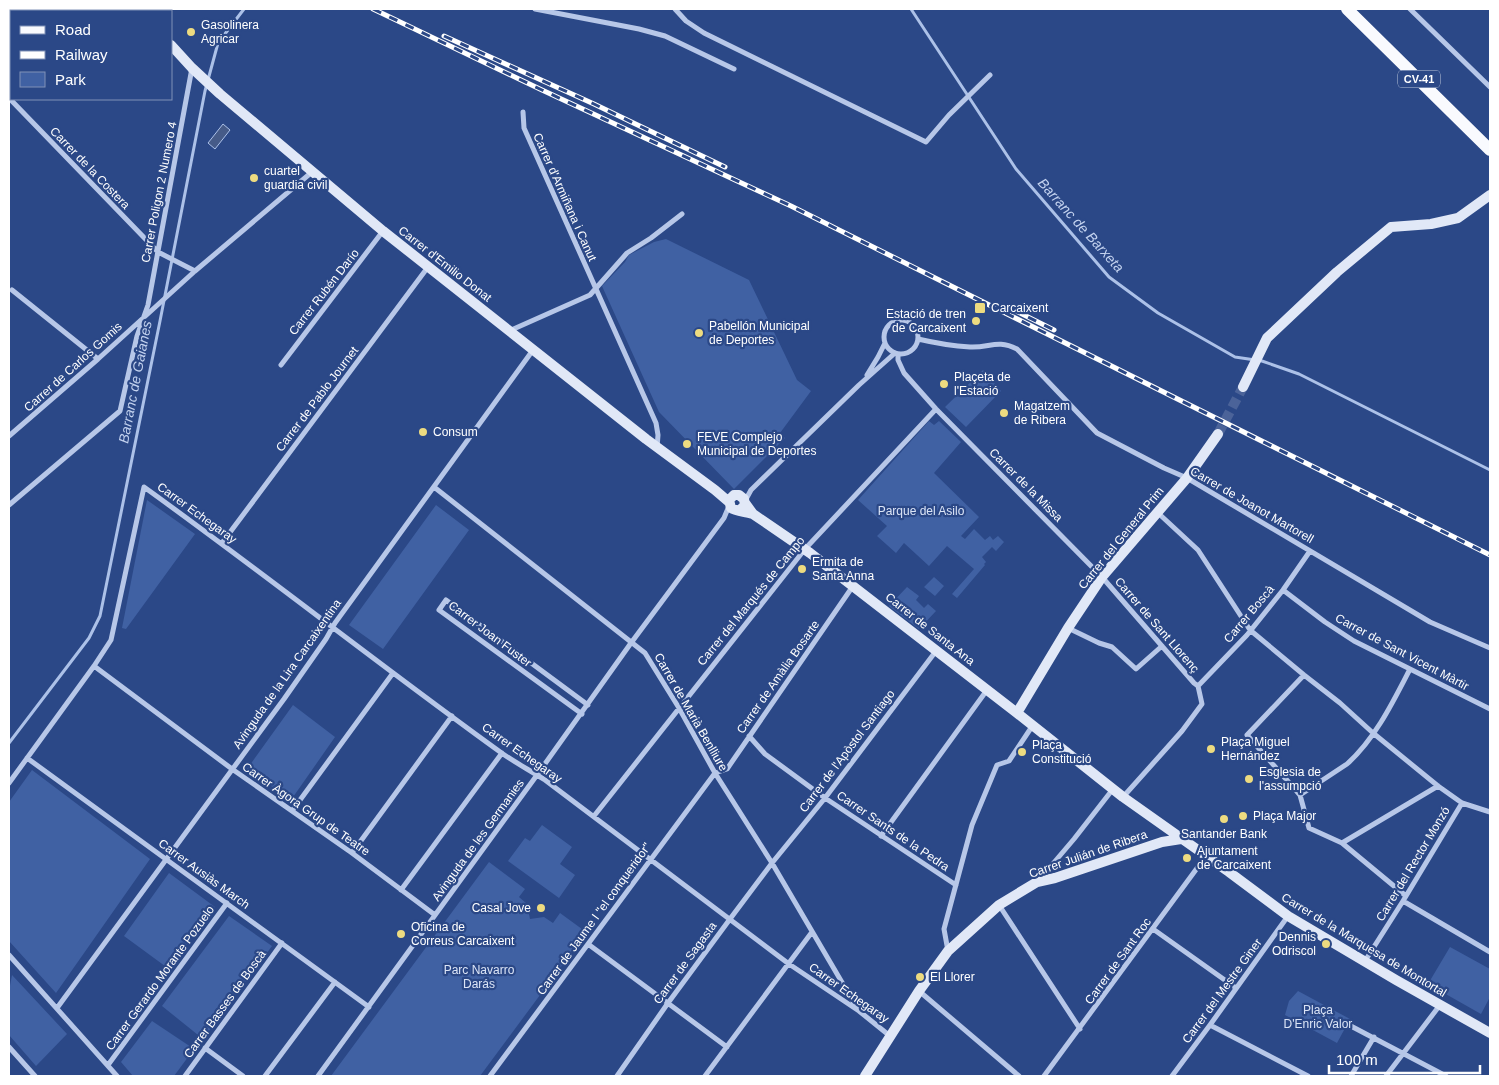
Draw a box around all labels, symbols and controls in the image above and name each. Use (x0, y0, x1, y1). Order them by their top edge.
legend (10, 10, 172, 100)
place label: Gasolinera Agricar (201, 18, 259, 46)
text: Road (55, 21, 91, 38)
marker: Gasolinera Agricar (185, 26, 197, 38)
text: Railway (55, 46, 108, 63)
road number: CV-41 (1398, 70, 1440, 88)
text: Park (55, 71, 86, 88)
street label: Carrer Poligon 2 Numero 4 (138, 120, 180, 264)
street label: Carrer de la Costera (47, 124, 133, 212)
street label: Carrer d'Armiñana i Canut (530, 131, 600, 264)
place label: cuartel guardia civil (264, 164, 327, 192)
marker: cuartel guardia civil (248, 172, 260, 184)
water label: Barranc de Barxeta (1035, 175, 1127, 275)
street label: Carrer d'Emilio Donat (396, 223, 495, 305)
street label: Carrer Rubén Darío (286, 246, 362, 338)
marker: Carcaixent (973, 301, 987, 315)
place label: Carcaixent (991, 301, 1049, 315)
place label: Estació de tren de Carcaixent (886, 307, 967, 335)
marker: Estació de tren de Carcaixent (970, 315, 982, 327)
street label: Carrer de Carlos Gomis (21, 319, 125, 415)
water label: Barranc de Gaianes (115, 319, 155, 445)
place label: Pabellón Municipal de Deportes (709, 319, 810, 347)
marker: Pabellón Municipal de Deportes (693, 327, 705, 339)
street label: Carrer de Pablo Journet (273, 343, 362, 454)
place label: Plaçeta de l'Estació (954, 370, 1011, 398)
marker: Plaçeta de l'Estació (938, 378, 950, 390)
place label: Magatzem de Ribera (1014, 399, 1070, 427)
marker: Magatzem de Ribera (998, 407, 1010, 419)
place label: Consum (433, 425, 478, 439)
marker: Consum (417, 426, 429, 438)
place label: FEVE Complejo Municipal de Deportes (697, 430, 816, 458)
marker: FEVE Complejo Municipal de Deportes (681, 438, 693, 450)
street label: Carrer de la Missa (986, 445, 1066, 525)
street label: Carrer de Joanot Martorell (1188, 464, 1316, 546)
street label: Carrer Echegaray (155, 479, 239, 547)
street label: Carrer del General Prim (1075, 484, 1167, 592)
park label: Parque del Asilo (878, 504, 965, 518)
street label: Carrer del Marqués de Campo (695, 533, 808, 668)
place label: Ermita de Santa Anna (812, 555, 874, 583)
marker: Ermita de Santa Anna (796, 563, 808, 575)
street label: Carrer de Sant Llorenç (1112, 575, 1202, 675)
street label: Carrer Boscà (1221, 582, 1277, 646)
street label: Carrer de Santa Ana (883, 590, 978, 668)
street label: Avinguda de la Lira Carcaixentina (230, 596, 344, 751)
street label: Carrer Joan Fuster (446, 598, 534, 670)
street label: Carrer de Sant Vicent Màrtir (1333, 611, 1471, 693)
street label: Carrer de Amàlia Bosarte (734, 618, 823, 736)
street label: Carrer de Marià Benlliure (651, 650, 731, 774)
street label: Carrer de l'Apòstol Santiago (796, 687, 898, 815)
street label: Carrer Echegaray (479, 720, 565, 786)
place label: Plaça Miguel Hernández (1221, 735, 1290, 763)
place label: Plaça Constitució (1032, 738, 1092, 766)
marker: Plaça Miguel Hernández (1205, 743, 1217, 755)
marker: Plaça Constitució (1016, 746, 1028, 758)
street label: Carrer Àgora Grup de Teatre (240, 759, 373, 859)
place label: Esglesia de l'assumpció (1259, 765, 1322, 793)
marker: Esglesia de l'assumpció (1243, 773, 1255, 785)
street label: Avinguda de les Germanies (429, 776, 527, 904)
street label: Carrer Sants de la Pedra (834, 788, 952, 874)
street label: Carrer del Rector Monzó (1373, 804, 1453, 924)
place label: Plaça Major (1253, 809, 1316, 823)
marker: Plaça Major (1237, 810, 1249, 822)
marker: Santander Bank (1218, 813, 1230, 825)
street label: Carrer Julián de Ribera (1027, 827, 1149, 881)
place label: Santander Bank (1181, 827, 1268, 841)
street label: Carrer Ausiàs March (156, 836, 252, 912)
street label: Carrer de Jaume I "el conqueridor" (534, 840, 654, 998)
place label: Ajuntament de Carcaixent (1197, 844, 1272, 872)
marker: Ajuntament de Carcaixent (1181, 852, 1193, 864)
street label: Carrer de la Marquesa de Montortal (1279, 890, 1449, 1000)
place label: Casal Jove (472, 901, 531, 915)
marker: Casal Jove (535, 902, 547, 914)
street label: Carrer Gerardo Morante Pozuelo (103, 903, 217, 1053)
street label: Carrer de Sant Roc (1082, 915, 1154, 1007)
street label: Carrer de Sagasta (651, 919, 720, 1007)
place label: Oficina de Correus Carcaixent (411, 920, 515, 948)
marker: Oficina de Correus Carcaixent (395, 928, 407, 940)
place label: Dennis Odriscol (1272, 930, 1316, 958)
street label: Carrer del Mestre Giner (1179, 936, 1265, 1046)
marker: Dennis Odriscol (1320, 938, 1332, 950)
street label: Carrer Basses de Boscà (181, 947, 269, 1061)
street label: Carrer Echegaray (806, 960, 892, 1026)
park label: Parc Navarro Darás (444, 963, 515, 991)
place label: El Llorer (930, 970, 975, 984)
marker: El Llorer (914, 971, 926, 983)
park label: Plaça D'Enric Valor (1284, 1003, 1352, 1031)
scale bar (1329, 1042, 1480, 1074)
text: 100 m (1336, 1051, 1378, 1068)

